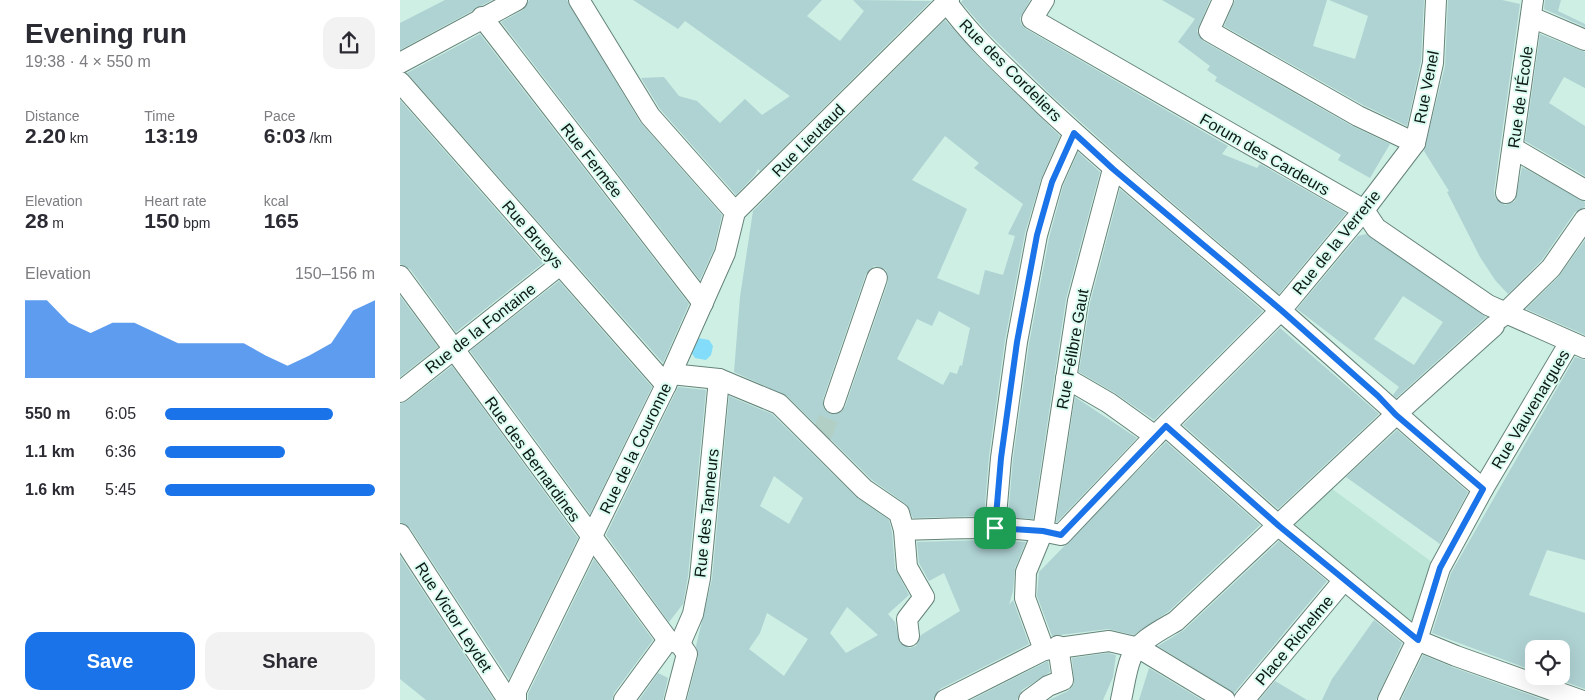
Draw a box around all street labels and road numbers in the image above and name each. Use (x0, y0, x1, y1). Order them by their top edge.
street label: Rue des Cordeliers (956, 16, 1065, 125)
street label: Rue de l'École (1504, 45, 1536, 149)
street label: Rue Venel (1411, 49, 1442, 125)
street label: Rue Lieutaud (769, 101, 848, 180)
street label: Forum des Cardeurs (1197, 110, 1333, 198)
street label: Rue Fermée (558, 120, 626, 201)
street label: Rue de la Verrerie (1289, 187, 1384, 298)
street label: Rue Brueys (499, 197, 566, 271)
street label: Rue de la Fontaine (422, 280, 539, 377)
street label: Rue Félibre Gaut (1054, 287, 1092, 411)
street label: Rue Vauvenargues (1488, 347, 1573, 472)
street label: Rue de la Couronne (596, 380, 675, 516)
street label: Rue des Bernardines (482, 393, 584, 525)
street label: Rue des Tanneurs (691, 448, 722, 578)
street label: Rue Victor Leydet (412, 559, 496, 676)
street label: Place Richelme (1252, 592, 1337, 688)

